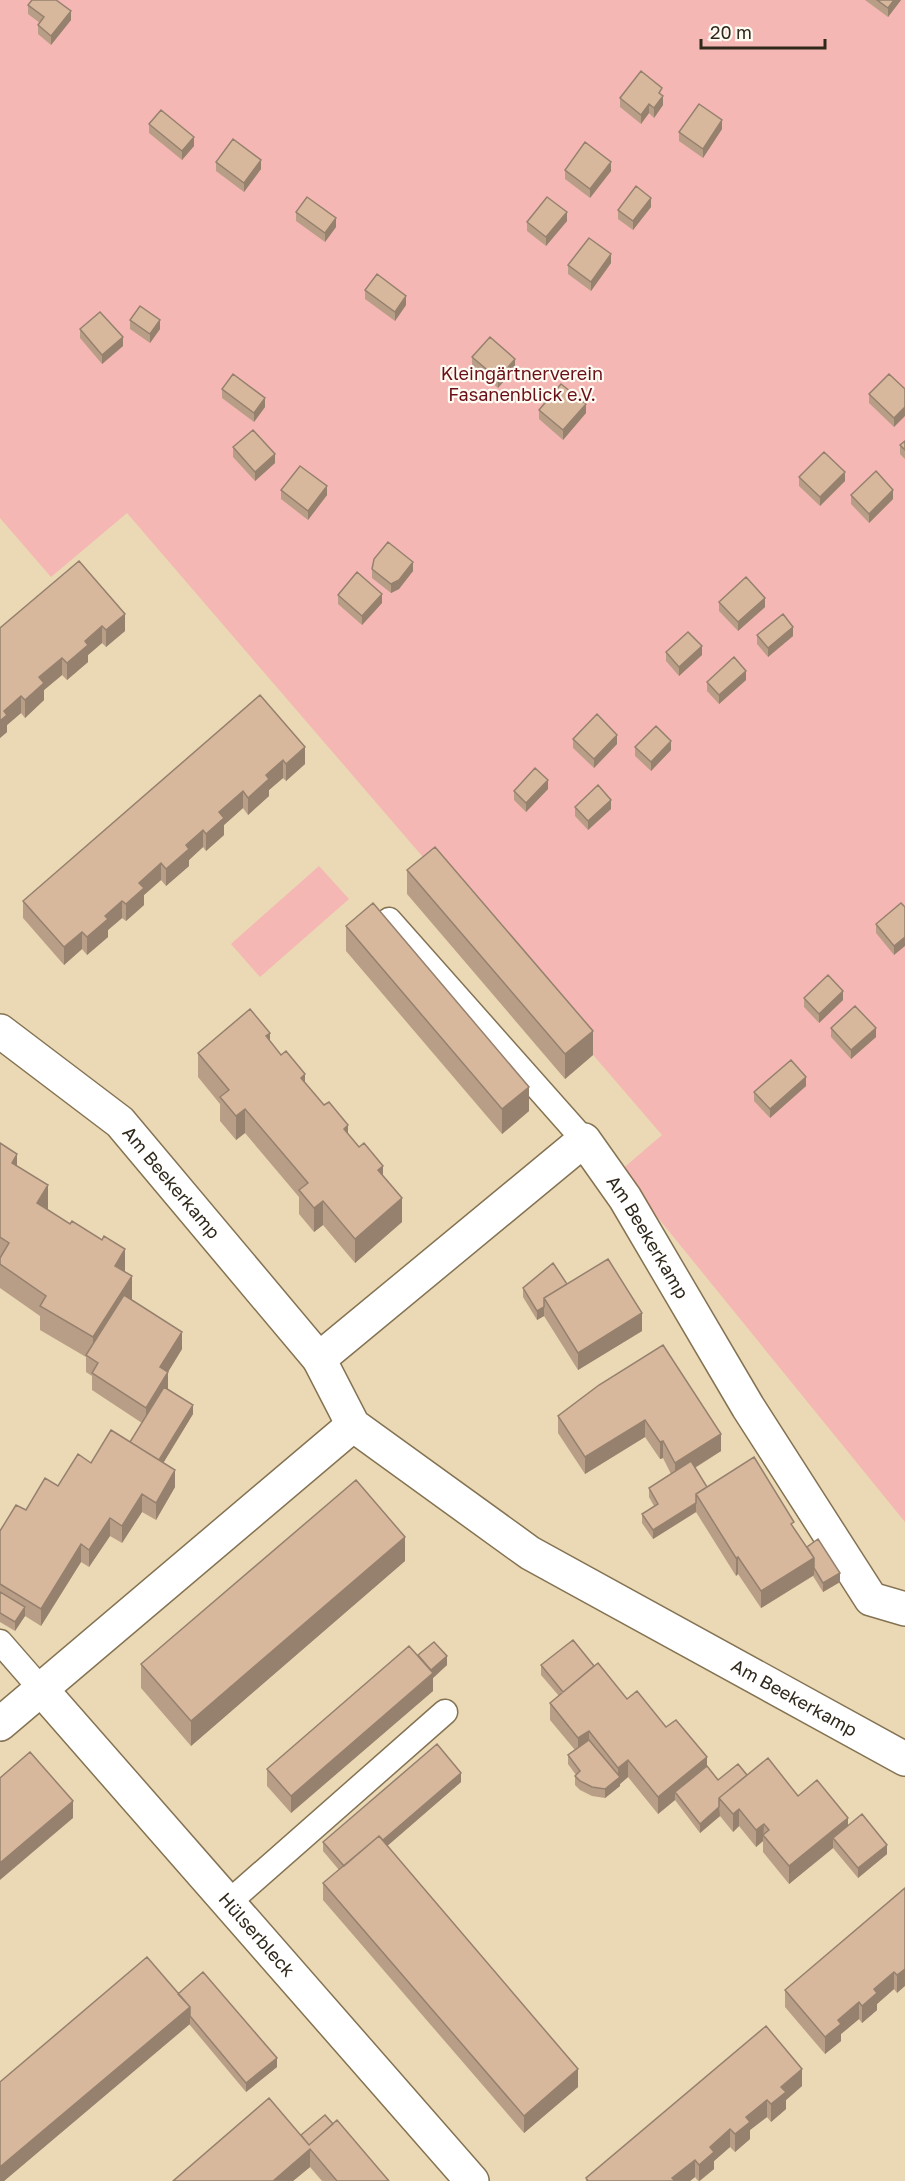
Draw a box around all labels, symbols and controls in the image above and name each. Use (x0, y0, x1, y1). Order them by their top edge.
scale bar (701, 12, 826, 50)
text: 20 m (710, 21, 752, 43)
park label: Kleingärtnerverein Fasanenblick e.V. (441, 362, 603, 405)
street label: Am Beekerkamp (118, 1121, 225, 1243)
street label: Am Beekerkamp (603, 1171, 694, 1302)
street label: Am Beekerkamp (728, 1654, 861, 1741)
street label: Hülserbleck (215, 1888, 300, 1981)

